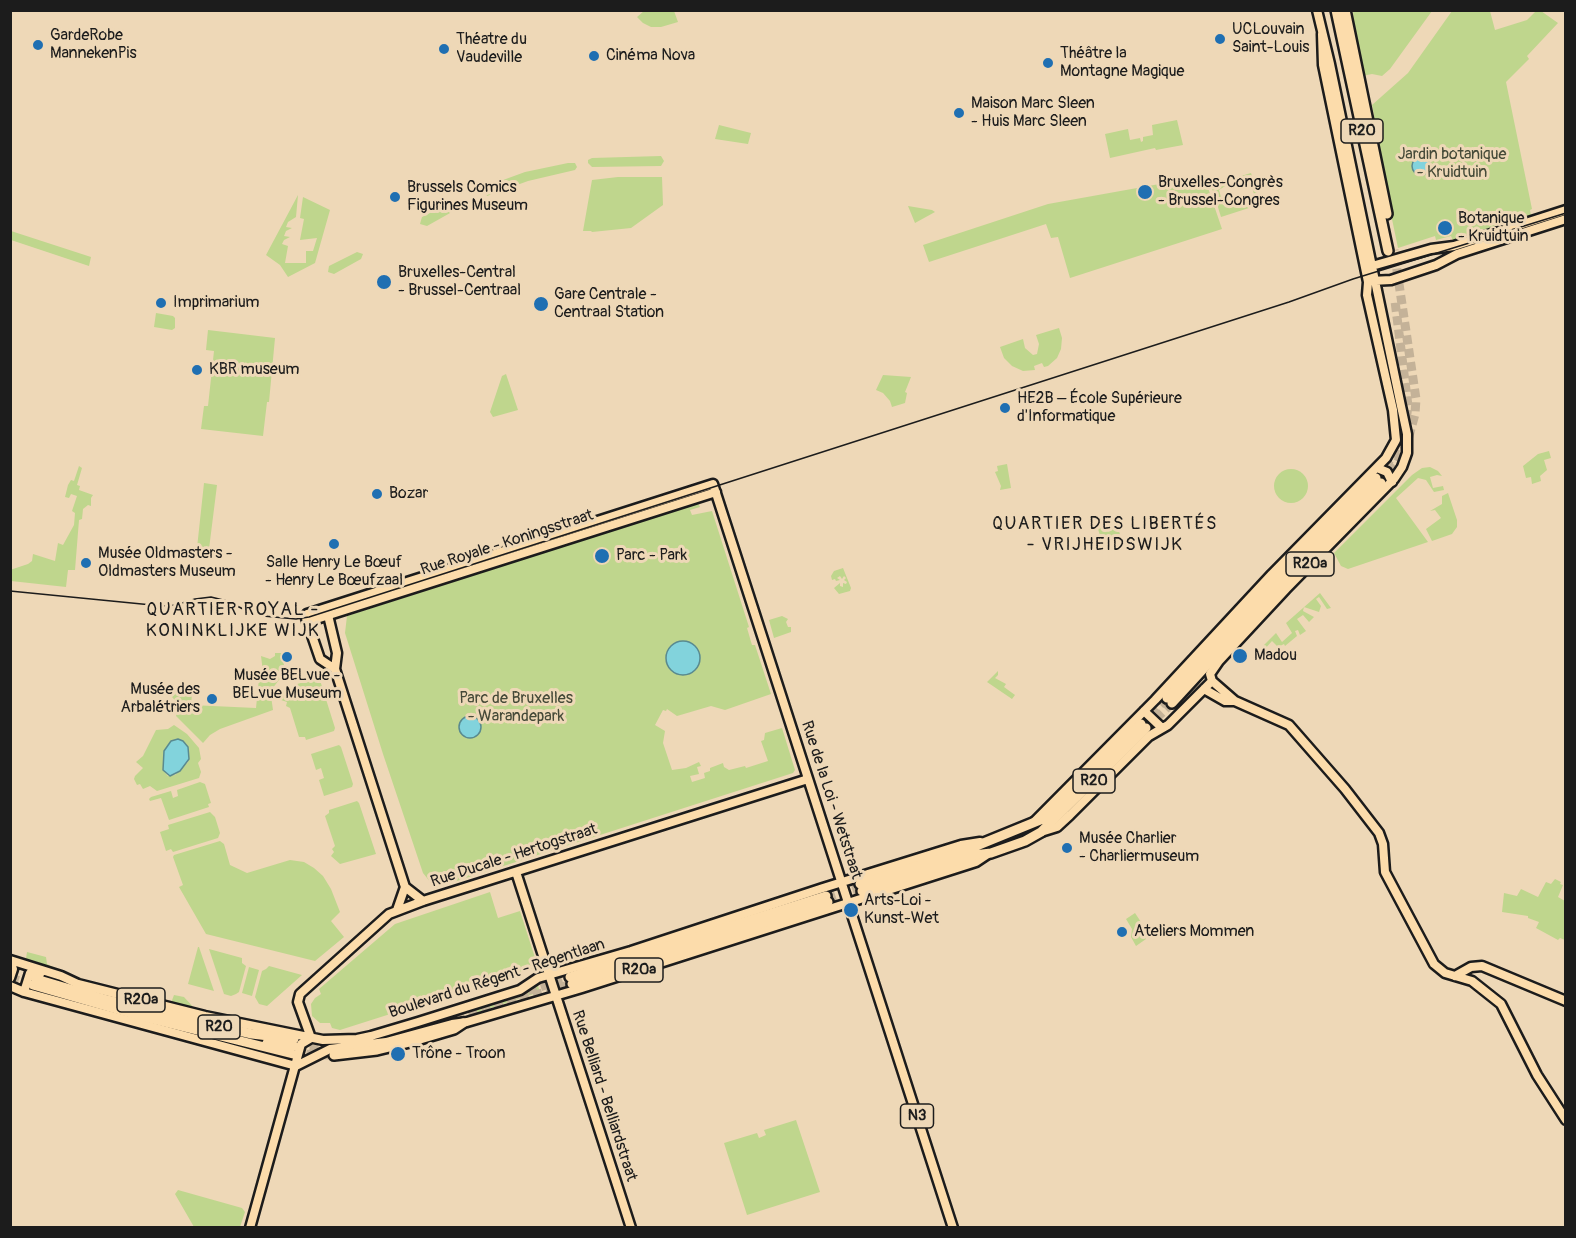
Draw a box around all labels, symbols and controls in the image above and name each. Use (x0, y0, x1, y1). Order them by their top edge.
place label: UCLouvain Saint-Louis (1232, 20, 1309, 58)
place label: GardeRobe MannekenPis (50, 26, 137, 64)
place label: Théatre du Vaudeville (456, 30, 527, 68)
marker: UCLouvain Saint-Louis (1213, 32, 1227, 46)
marker: GardeRobe MannekenPis (31, 38, 45, 52)
marker: Théatre du Vaudeville (437, 42, 451, 56)
place label: Théâtre la Montagne Magique (1060, 44, 1184, 82)
place label: Cinéma Nova (606, 46, 695, 66)
marker: Cinéma Nova (587, 49, 601, 63)
marker: Théâtre la Montagne Magique (1041, 56, 1055, 70)
place label: Maison Marc Sleen - Huis Marc Sleen (971, 94, 1095, 132)
marker: Maison Marc Sleen - Huis Marc Sleen (952, 106, 966, 120)
road number: R20 (1341, 119, 1383, 143)
park label: Jardin botanique - Kruidtuin (1398, 145, 1506, 183)
place label: Bruxelles-Congrès - Brussel-Congres (1158, 173, 1283, 211)
place label: Brussels Comics Figurines Museum (407, 178, 528, 216)
marker: Bruxelles-Congrès - Brussel-Congres (1136, 183, 1154, 201)
marker: Brussels Comics Figurines Museum (388, 190, 402, 204)
place label: Botanique - Kruidtuin (1458, 209, 1529, 247)
marker: Botanique - Kruidtuin (1436, 219, 1454, 237)
place label: Bruxelles-Central - Brussel-Centraal (398, 263, 521, 301)
marker: Bruxelles-Central - Brussel-Centraal (375, 273, 393, 291)
place label: Gare Centrale - Centraal Station (554, 285, 664, 323)
place label: Imprimarium (173, 293, 259, 313)
marker: Gare Centrale - Centraal Station (532, 295, 550, 313)
marker: Imprimarium (154, 296, 168, 310)
place label: KBR museum (209, 360, 300, 380)
marker: KBR museum (190, 363, 204, 377)
place label: HE2B – École Supérieure d'Informatique (1017, 389, 1182, 427)
marker: HE2B – École Supérieure d'Informatique (998, 401, 1012, 415)
place label: Bozar (389, 484, 428, 504)
marker: Bozar (370, 487, 384, 501)
street label: Rue Royale - Koningsstraat (418, 506, 596, 580)
district label: QUARTIER DES LIBERTÉS - VRIJHEIDSWIJK (992, 513, 1218, 556)
marker: Salle Henry Le Bœuf - Henry Le Bœufzaal (327, 537, 341, 551)
place label: Musée Oldmasters - Oldmasters Museum (98, 544, 236, 582)
place label: Parc - Park (616, 546, 687, 566)
marker: Parc - Park (593, 547, 611, 565)
road number: R20a (1286, 552, 1334, 576)
place label: Salle Henry Le Bœuf - Henry Le Bœufzaal (265, 553, 403, 591)
marker: Musée Oldmasters - Oldmasters Museum (79, 556, 93, 570)
district label: QUARTIER ROYAL - KONINKLIJKE WIJK (146, 599, 320, 642)
place label: Madou (1254, 646, 1297, 666)
marker: Madou (1231, 647, 1249, 665)
marker: Musée BELvue - BELvue Museum (280, 650, 294, 664)
place label: Musée BELvue - BELvue Museum (232, 666, 342, 704)
place label: Musée des Arbalétriers (121, 680, 200, 718)
park label: Parc de Bruxelles - Warandepark (459, 689, 573, 727)
marker: Musée des Arbalétriers (205, 692, 219, 706)
street label: Rue de la Loi - Wetstraat (796, 719, 866, 881)
road number: R20 (1073, 769, 1115, 793)
street label: Rue Ducale - Hertogstraat (428, 820, 600, 892)
place label: Musée Charlier - Charliermuseum (1079, 829, 1199, 867)
marker: Musée Charlier - Charliermuseum (1060, 841, 1074, 855)
place label: Arts-Loi - Kunst-Wet (864, 891, 939, 929)
marker: Arts-Loi - Kunst-Wet (842, 901, 860, 919)
place label: Ateliers Mommen (1134, 922, 1254, 942)
marker: Ateliers Mommen (1115, 925, 1129, 939)
street label: Boulevard du Régent - Regentlaan (387, 935, 607, 1023)
road number: R20a (615, 958, 663, 982)
road number: R20a (117, 988, 165, 1012)
street label: Rue Belliard - Belliardstraat (567, 1008, 641, 1184)
road number: R20 (198, 1015, 240, 1039)
place label: Trône - Troon (412, 1044, 505, 1064)
marker: Trône - Troon (389, 1045, 407, 1063)
road number: N3 (900, 1104, 934, 1128)

